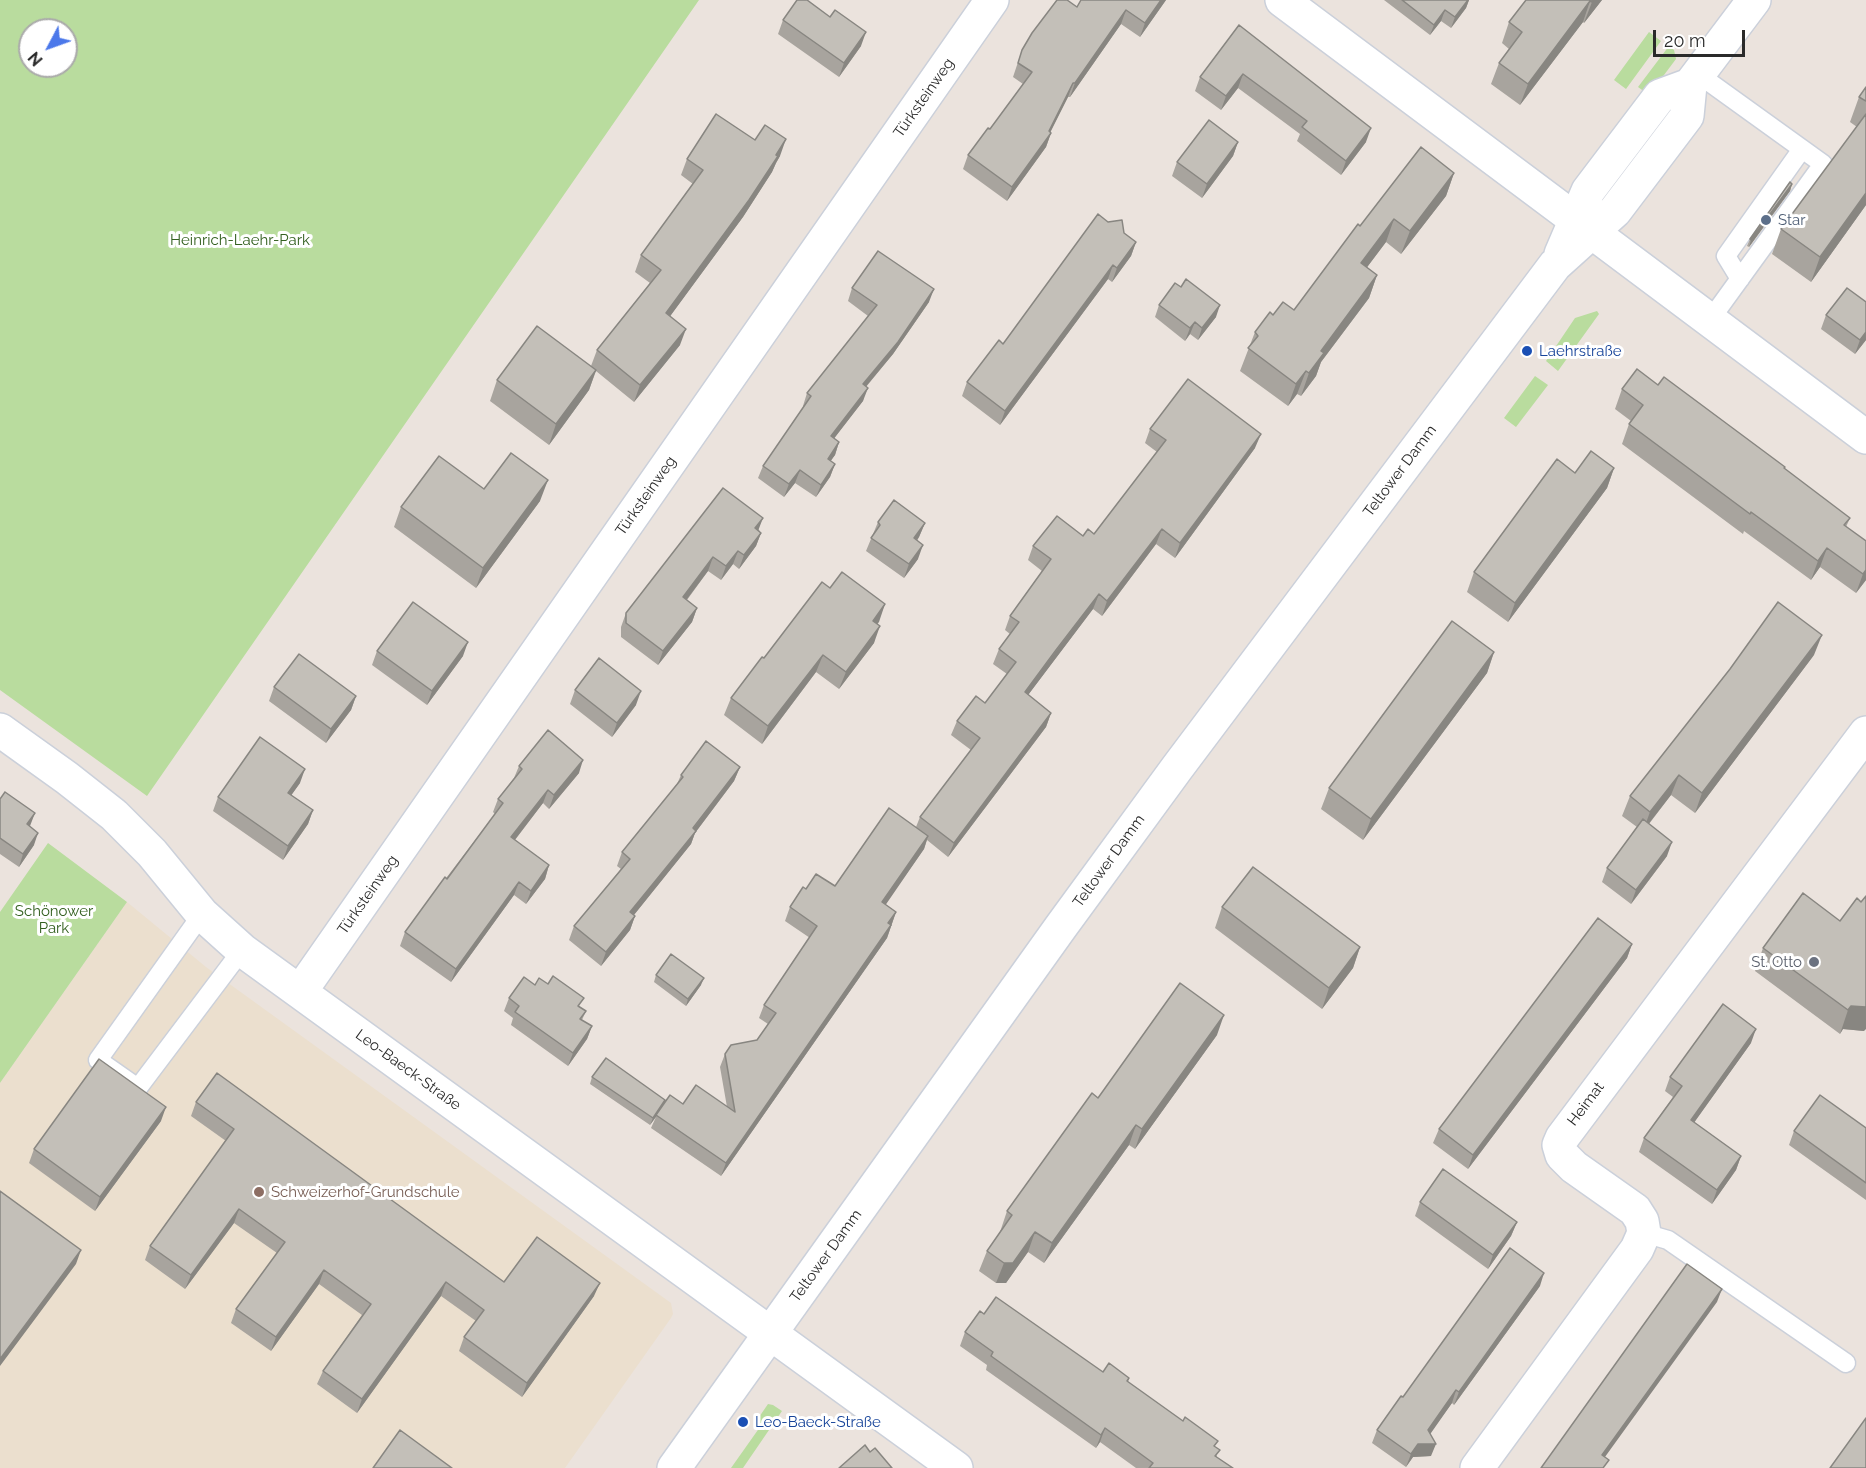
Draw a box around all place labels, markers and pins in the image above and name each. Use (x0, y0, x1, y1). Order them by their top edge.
place label: Star (1778, 211, 1805, 229)
marker: Star (1759, 213, 1773, 227)
place label: Laehrstraße (1539, 342, 1621, 360)
marker: Laehrstraße (1520, 344, 1534, 358)
place label: St. Otto (1751, 953, 1802, 971)
marker: St. Otto (1807, 955, 1821, 969)
place label: Schweizerhof-Grundschule (271, 1183, 460, 1201)
marker: Schweizerhof-Grundschule (252, 1185, 266, 1199)
place label: Leo-Baeck-Straße (755, 1413, 881, 1431)
marker: Leo-Baeck-Straße (736, 1415, 750, 1429)

